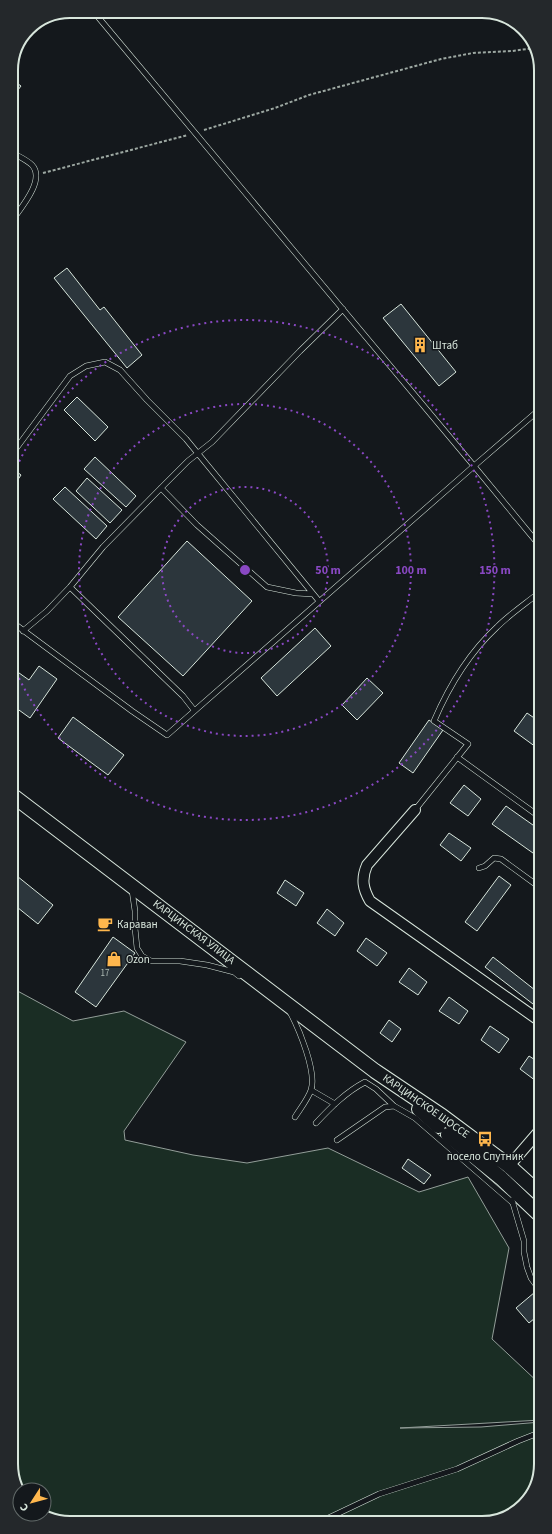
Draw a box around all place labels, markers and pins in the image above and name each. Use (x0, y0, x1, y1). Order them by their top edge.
building icon: Штаб (411, 336, 429, 354)
place label: Штаб (432, 338, 458, 353)
centre of rings (238, 563, 252, 577)
cafe icon: Караван (96, 915, 114, 933)
place label: Караван (117, 917, 158, 932)
shop icon: Ozon (105, 950, 123, 968)
place label: Ozon (126, 952, 150, 967)
bus stop icon: посело Спутник (476, 1130, 494, 1148)
place label: посело Спутник (447, 1149, 524, 1164)

